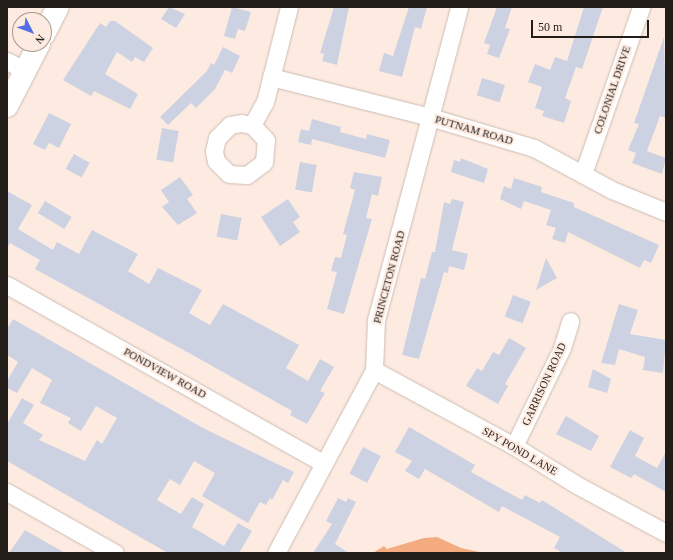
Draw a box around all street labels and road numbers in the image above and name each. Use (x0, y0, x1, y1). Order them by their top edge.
street label: COLONIAL DRIVE (591, 44, 633, 136)
street label: PUTNAM ROAD (434, 113, 514, 147)
street label: PRINCETON ROAD (370, 229, 408, 325)
street label: GARRISON ROAD (519, 340, 569, 428)
street label: PONDVIEW ROAD (121, 345, 209, 401)
street label: SPY POND LANE (480, 424, 560, 478)

